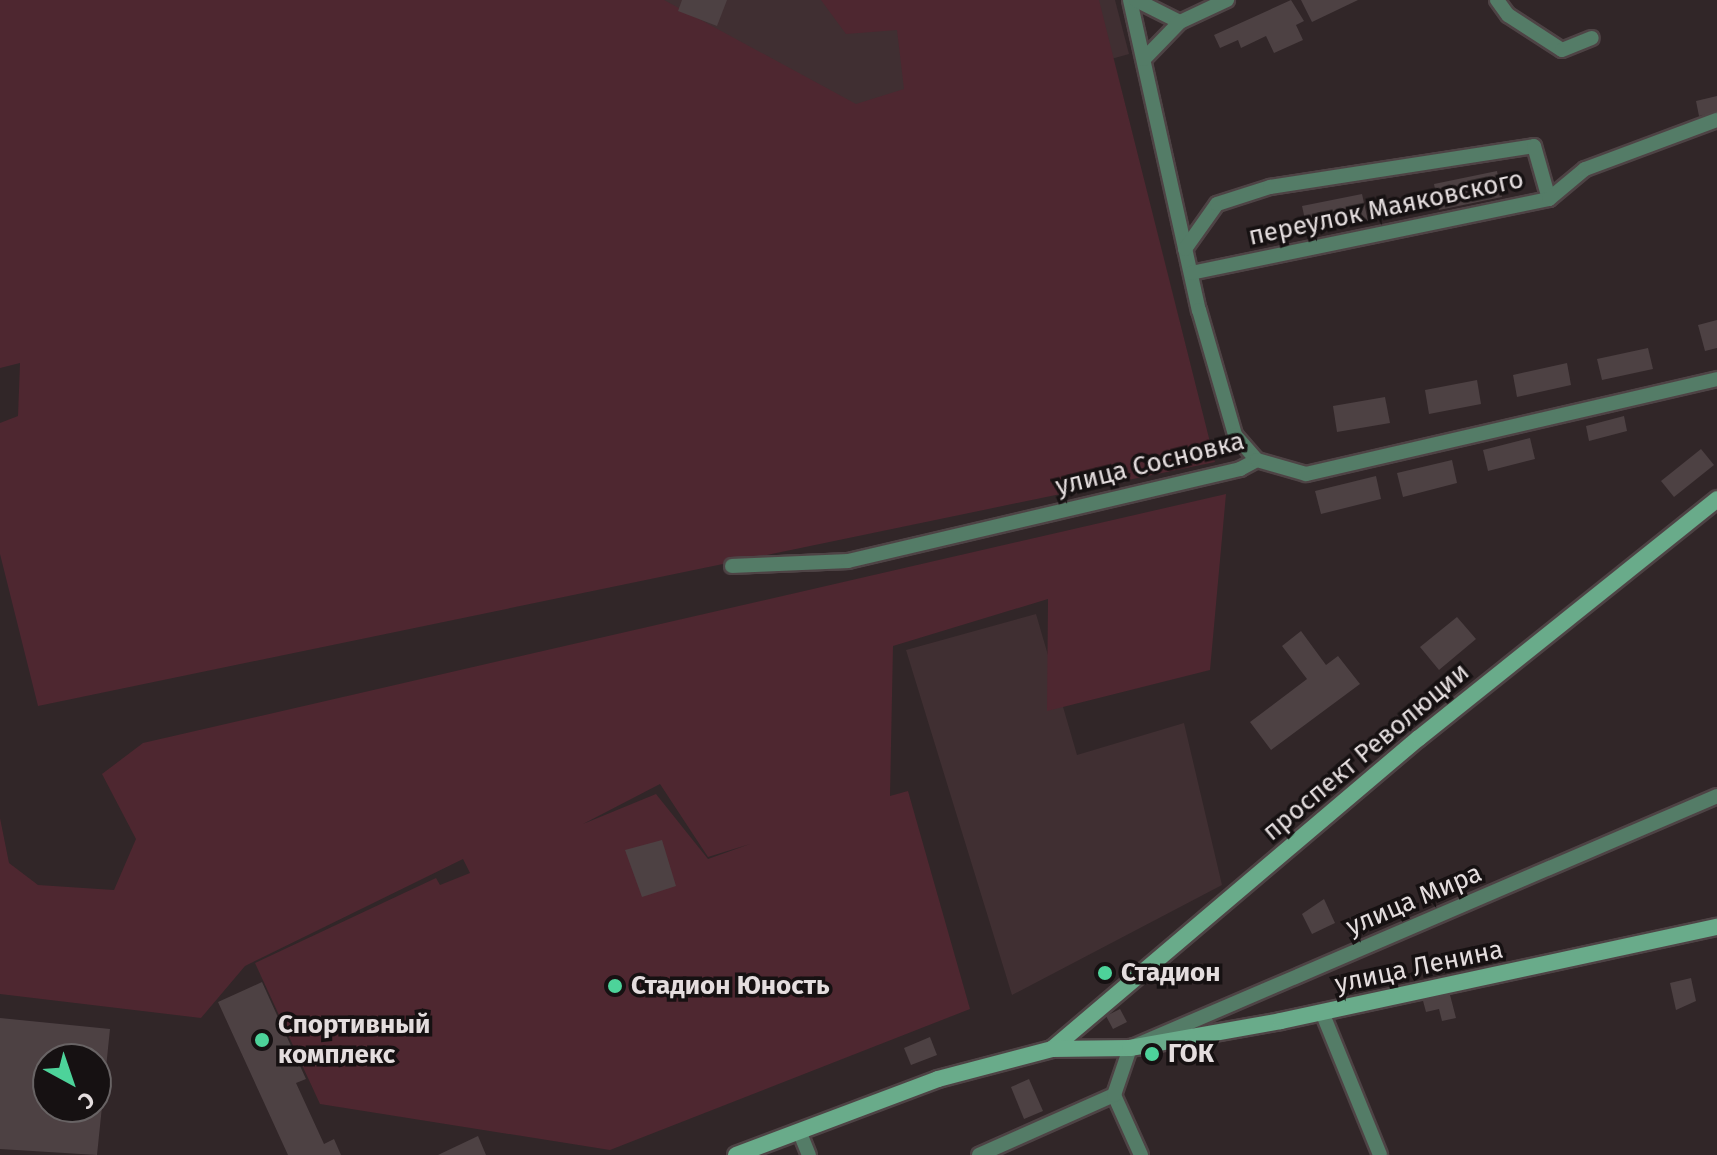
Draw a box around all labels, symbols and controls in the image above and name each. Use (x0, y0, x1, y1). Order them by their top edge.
street label: переулок Маяковского (1246, 164, 1526, 252)
street label: улица Сосновка (1052, 425, 1248, 503)
street label: проспект Революции (1256, 657, 1476, 847)
street label: улица Мира (1341, 857, 1487, 943)
street label: улица Ленина (1332, 934, 1506, 1000)
place label: Стадион (1121, 957, 1221, 989)
marker: Стадион (1096, 964, 1114, 982)
place label: Стадион Юность (631, 970, 830, 1002)
marker: Стадион Юность (606, 977, 624, 995)
place label: Спортивный комплекс (278, 1009, 430, 1070)
marker: Спортивный комплекс (253, 1031, 271, 1049)
place label: ГОК (1168, 1038, 1214, 1070)
north arrow (32, 1043, 112, 1123)
marker: ГОК (1143, 1045, 1161, 1063)
text: С (73, 1086, 100, 1115)

